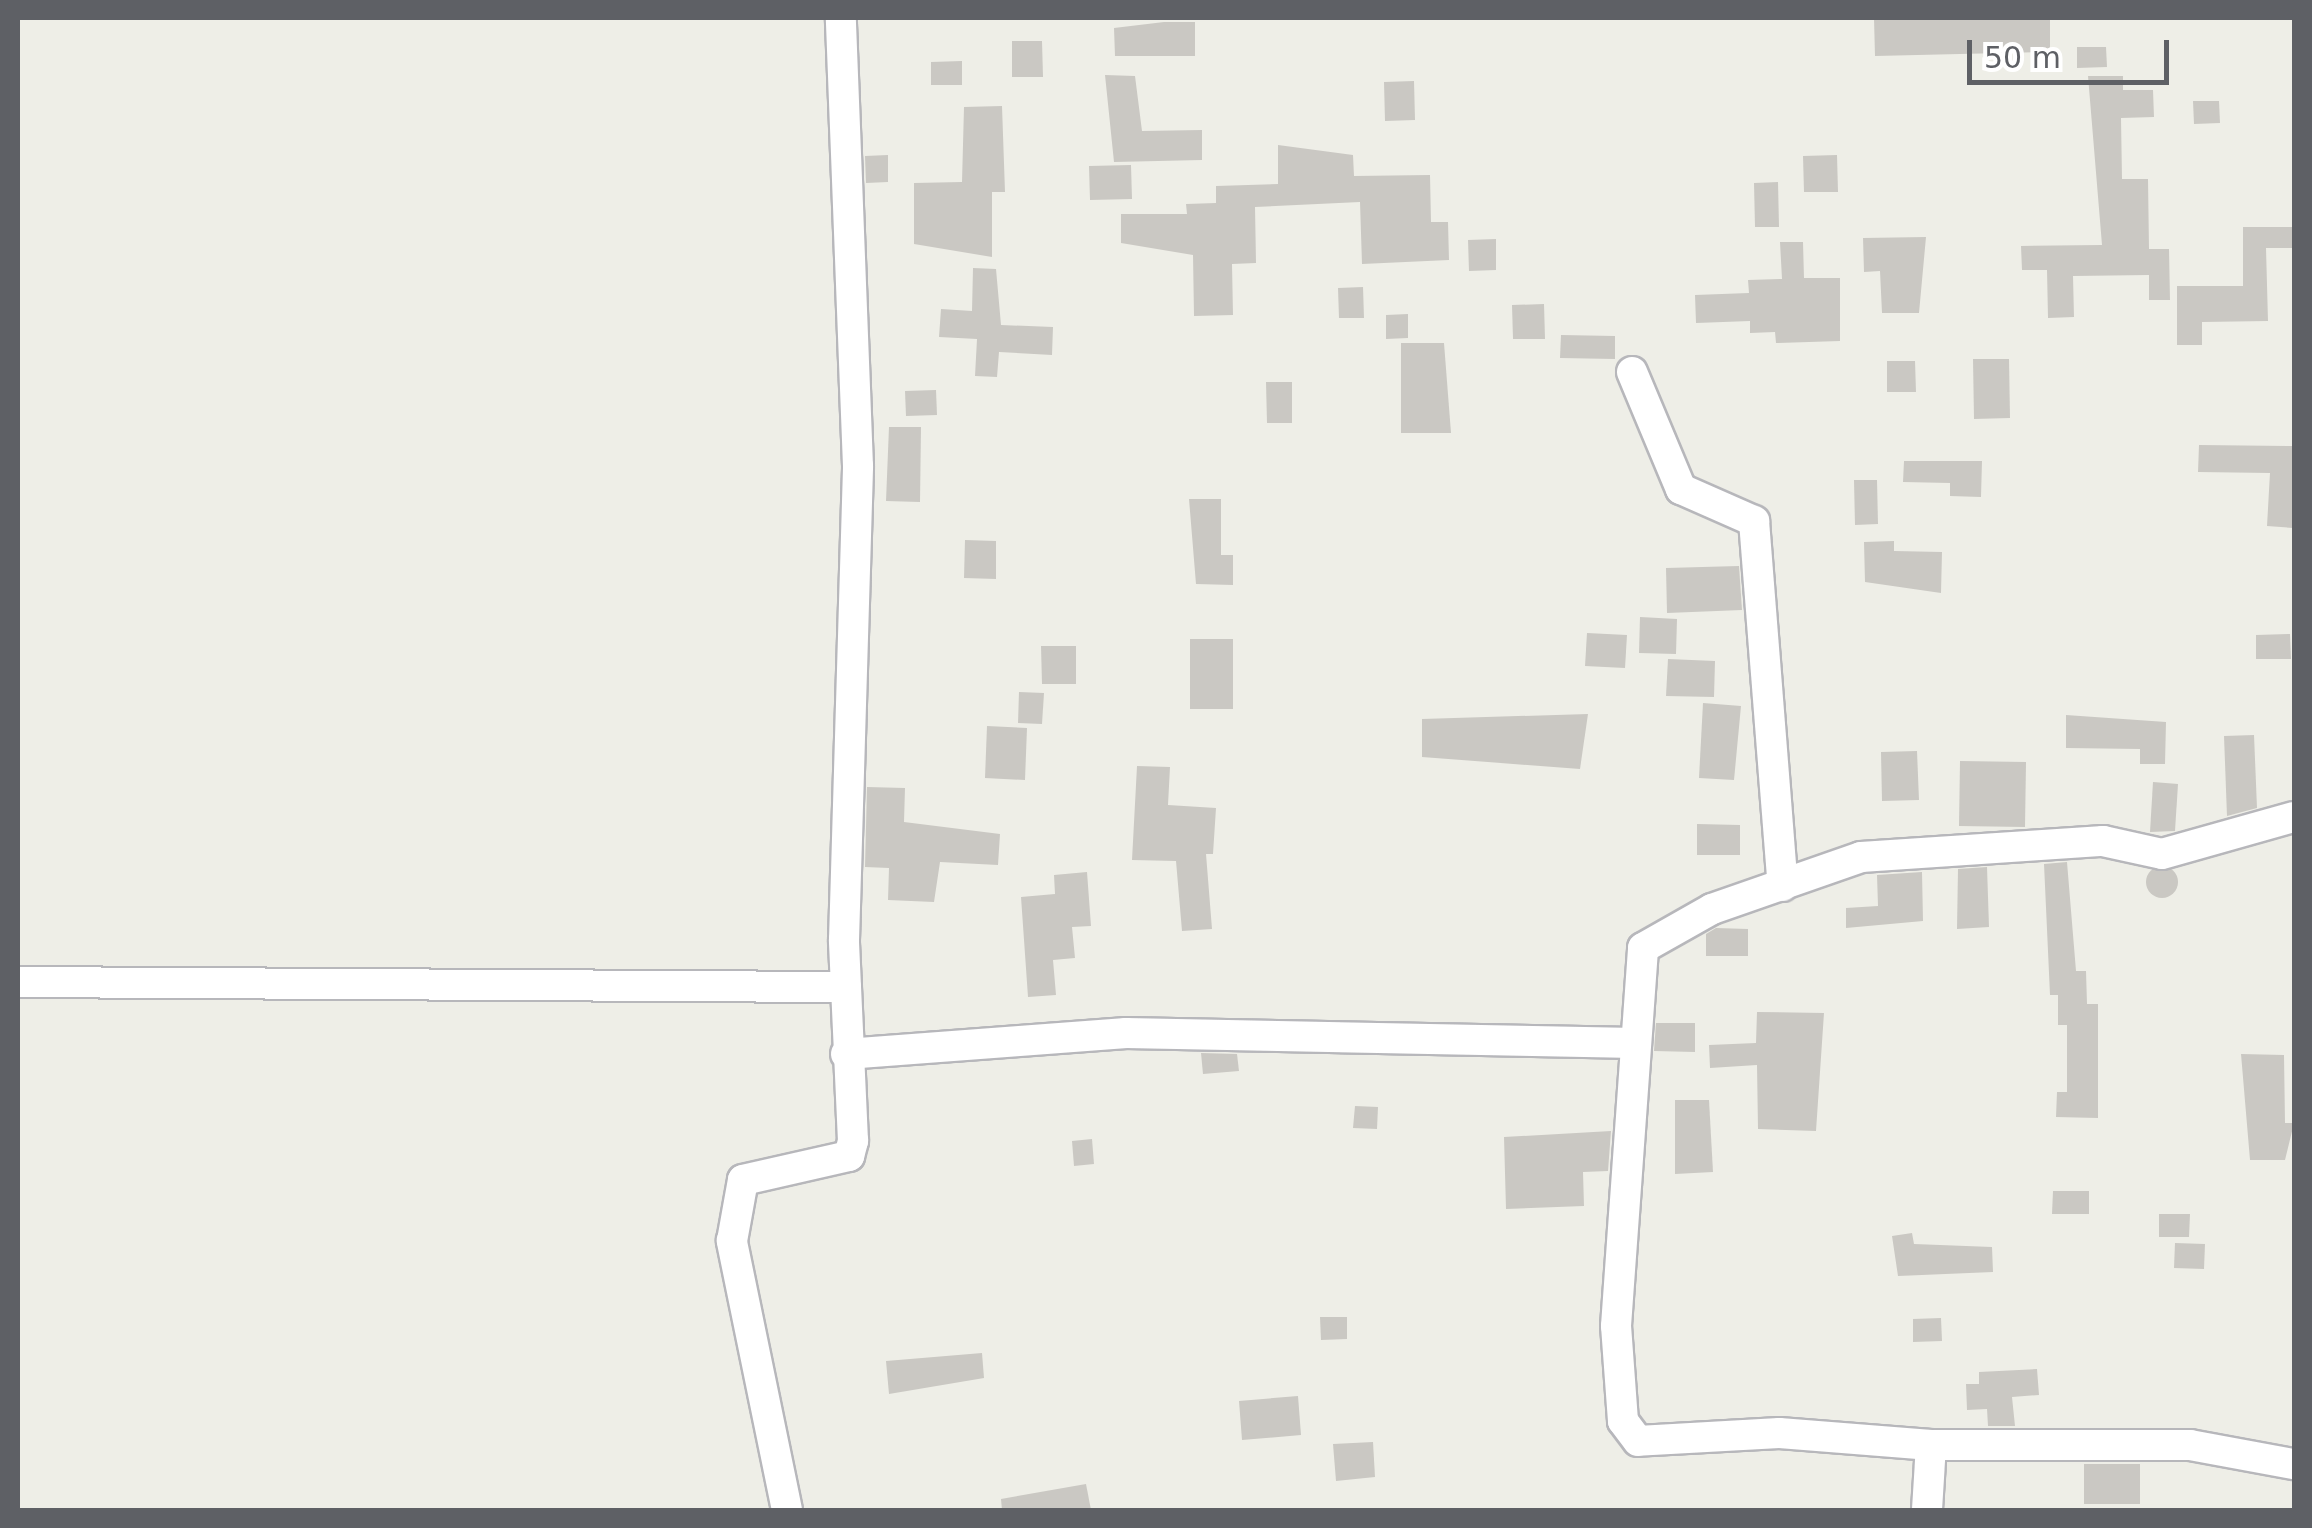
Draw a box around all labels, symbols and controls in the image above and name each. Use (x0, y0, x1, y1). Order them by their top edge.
scale bar (1972, 20, 2174, 82)
text: 50 m (1984, 40, 2061, 75)

